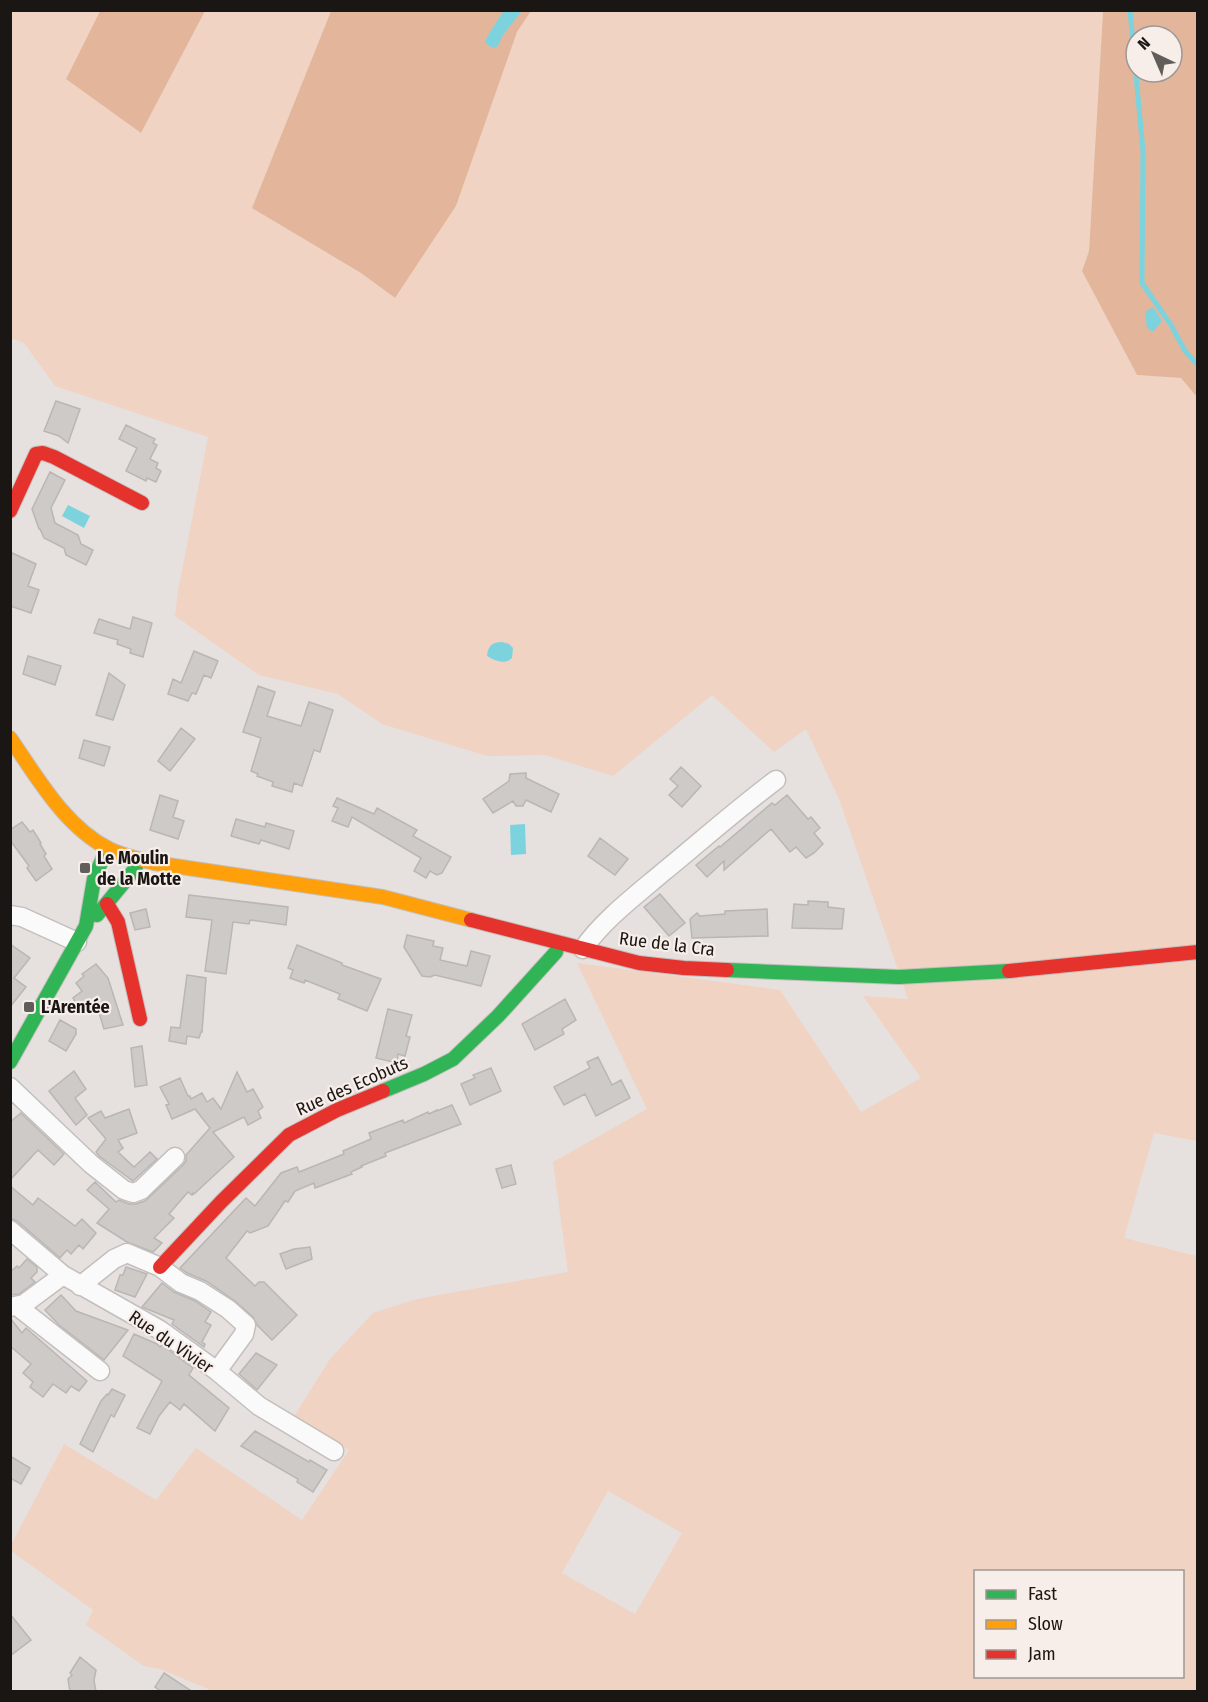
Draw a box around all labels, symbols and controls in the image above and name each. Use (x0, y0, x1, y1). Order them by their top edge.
north arrow (1124, 24, 1184, 84)
text: N (1134, 33, 1154, 54)
place label: Le Moulin de la Motte (97, 847, 181, 890)
marker: Le Moulin de la Motte (78, 861, 92, 875)
street label: Rue de la Cra (618, 927, 716, 961)
place label: L'Arentée (41, 996, 110, 1018)
marker: L'Arentée (22, 1000, 36, 1014)
street label: Rue des Ecobuts (293, 1051, 412, 1121)
street label: Rue du Vivier (125, 1306, 218, 1379)
legend (974, 1570, 1184, 1678)
text: Fast (1028, 1583, 1057, 1605)
text: Slow (1028, 1613, 1063, 1635)
text: Jam (1028, 1643, 1056, 1665)

